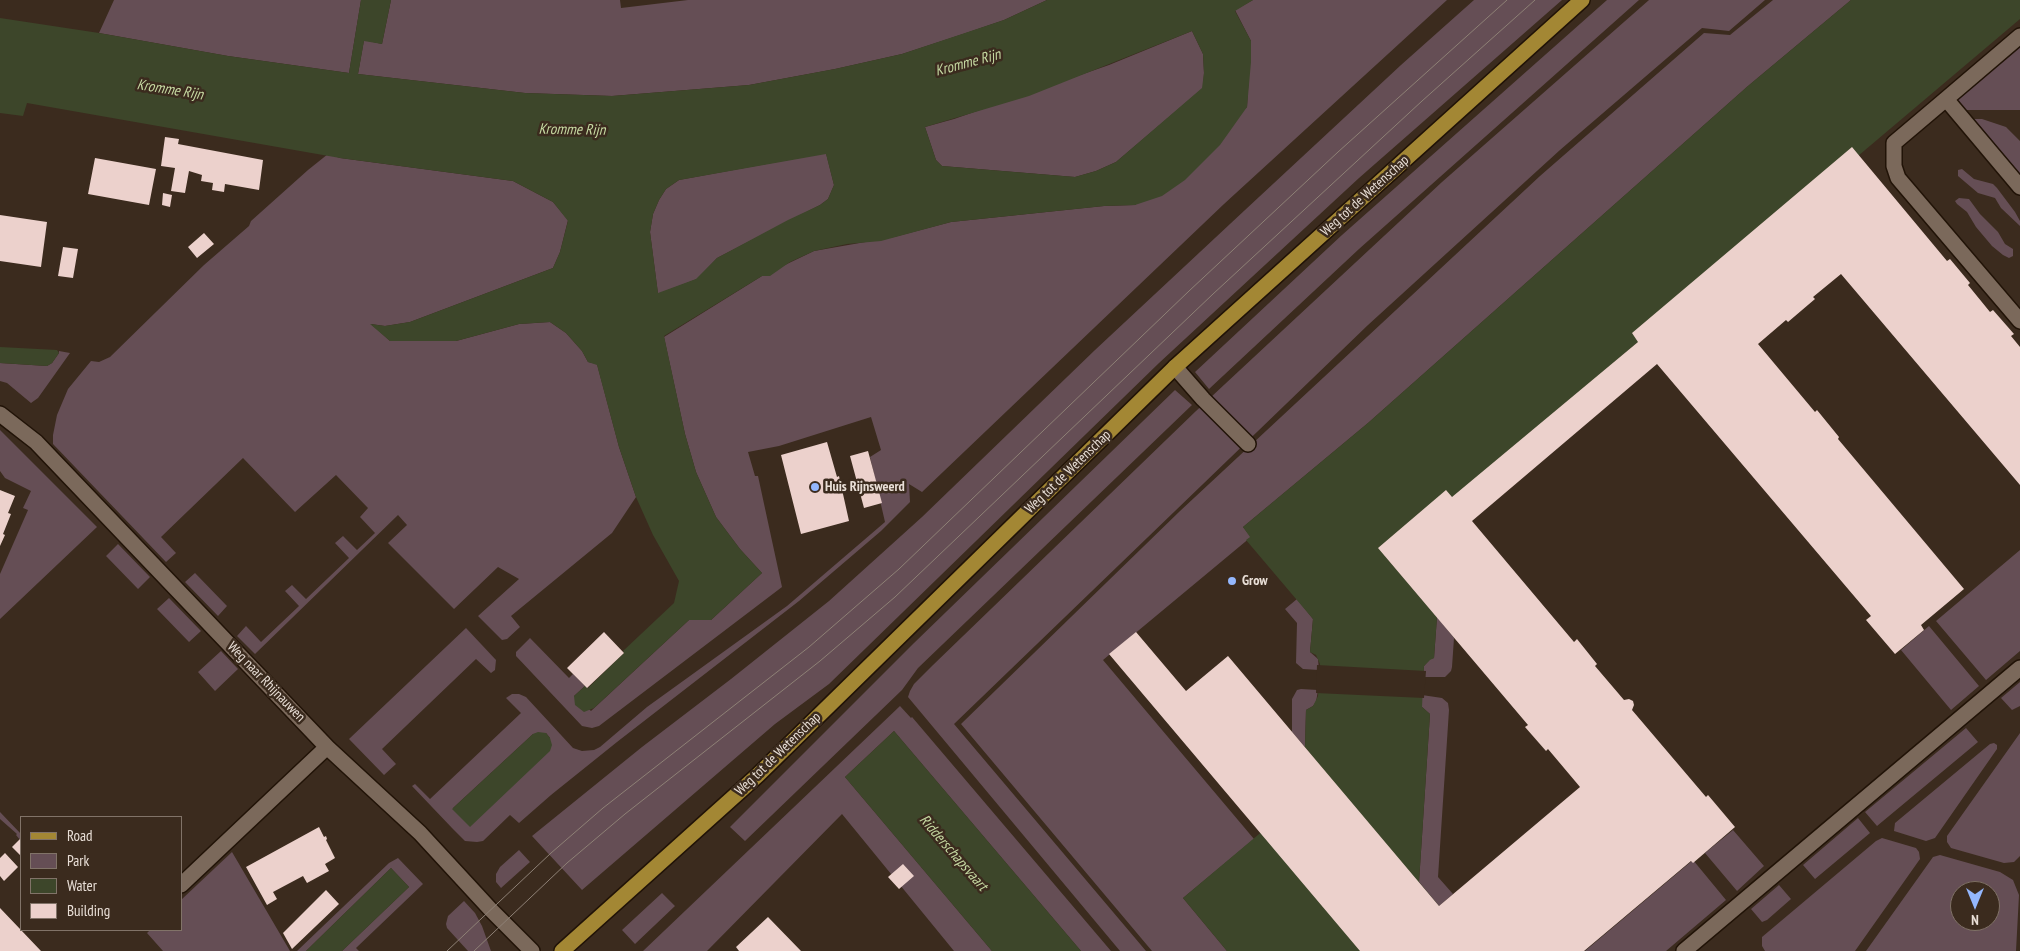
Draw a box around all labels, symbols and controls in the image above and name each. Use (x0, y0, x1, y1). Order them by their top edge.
water label: Kromme Rijn (933, 46, 1003, 80)
water label: Kromme Rijn (136, 76, 204, 104)
water label: Kromme Rijn (538, 120, 606, 140)
street label: Weg tot de Wetenschap (1317, 152, 1413, 240)
street label: Weg tot de Wetenschap (1022, 427, 1114, 517)
place label: Huis Rijnsweerd (825, 479, 905, 495)
marker: Huis Rijnsweerd (809, 481, 821, 493)
place label: Grow (1242, 573, 1268, 589)
marker: Grow (1226, 575, 1238, 587)
street label: Weg naar Rhijnauwen (224, 639, 308, 725)
street label: Weg tot de Wetenschap (732, 709, 824, 799)
water label: Ridderschapsvaart (915, 811, 991, 895)
legend (20, 816, 182, 931)
text: Road (67, 826, 93, 845)
text: Park (67, 851, 89, 870)
text: Water (67, 876, 97, 895)
north arrow (1950, 881, 2000, 931)
text: Building (67, 901, 110, 920)
text: N (1971, 911, 1979, 929)

